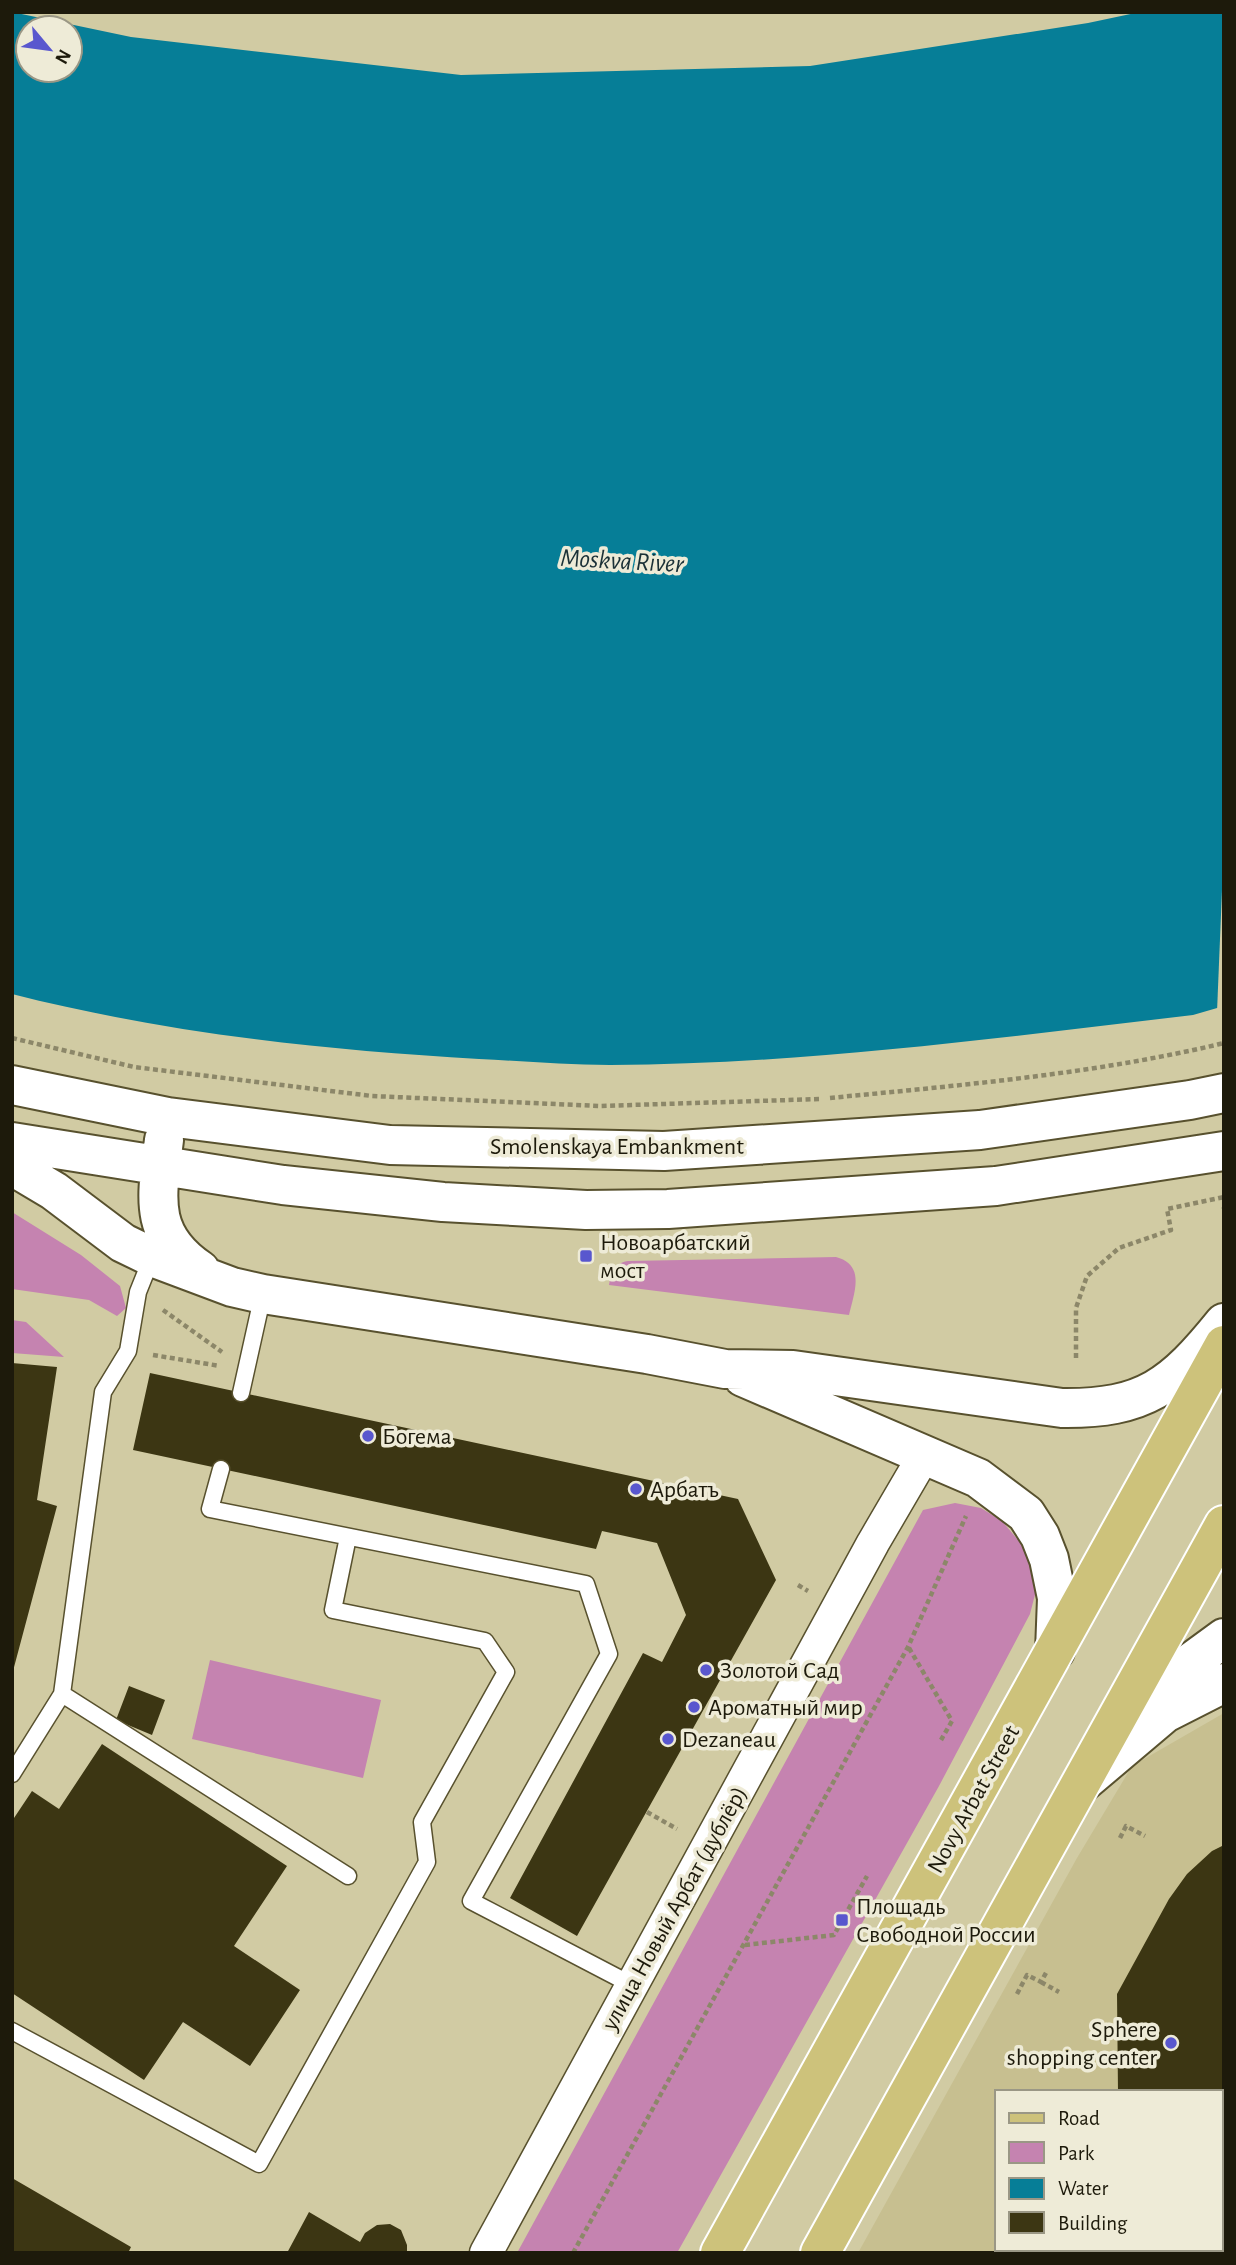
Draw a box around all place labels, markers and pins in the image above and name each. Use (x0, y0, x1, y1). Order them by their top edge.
place label: Новоарбатский мост (600, 1231, 751, 1283)
marker: Новоарбатский мост (578, 1248, 594, 1264)
place label: Богема (382, 1425, 452, 1449)
marker: Богема (360, 1428, 376, 1444)
place label: Арбатъ (650, 1478, 719, 1502)
marker: Арбатъ (628, 1481, 644, 1497)
place label: Золотой Сад (720, 1659, 839, 1683)
marker: Золотой Сад (698, 1662, 714, 1678)
place label: Ароматный мир (708, 1696, 863, 1720)
marker: Ароматный мир (686, 1699, 702, 1715)
place label: Dezaneau (682, 1728, 776, 1752)
marker: Dezaneau (660, 1731, 676, 1747)
place label: Площадь Свободной России (856, 1895, 1036, 1947)
marker: Площадь Свободной России (834, 1912, 850, 1928)
place label: Sphere shopping center (1007, 2018, 1157, 2070)
marker: Sphere shopping center (1163, 2035, 1179, 2051)

